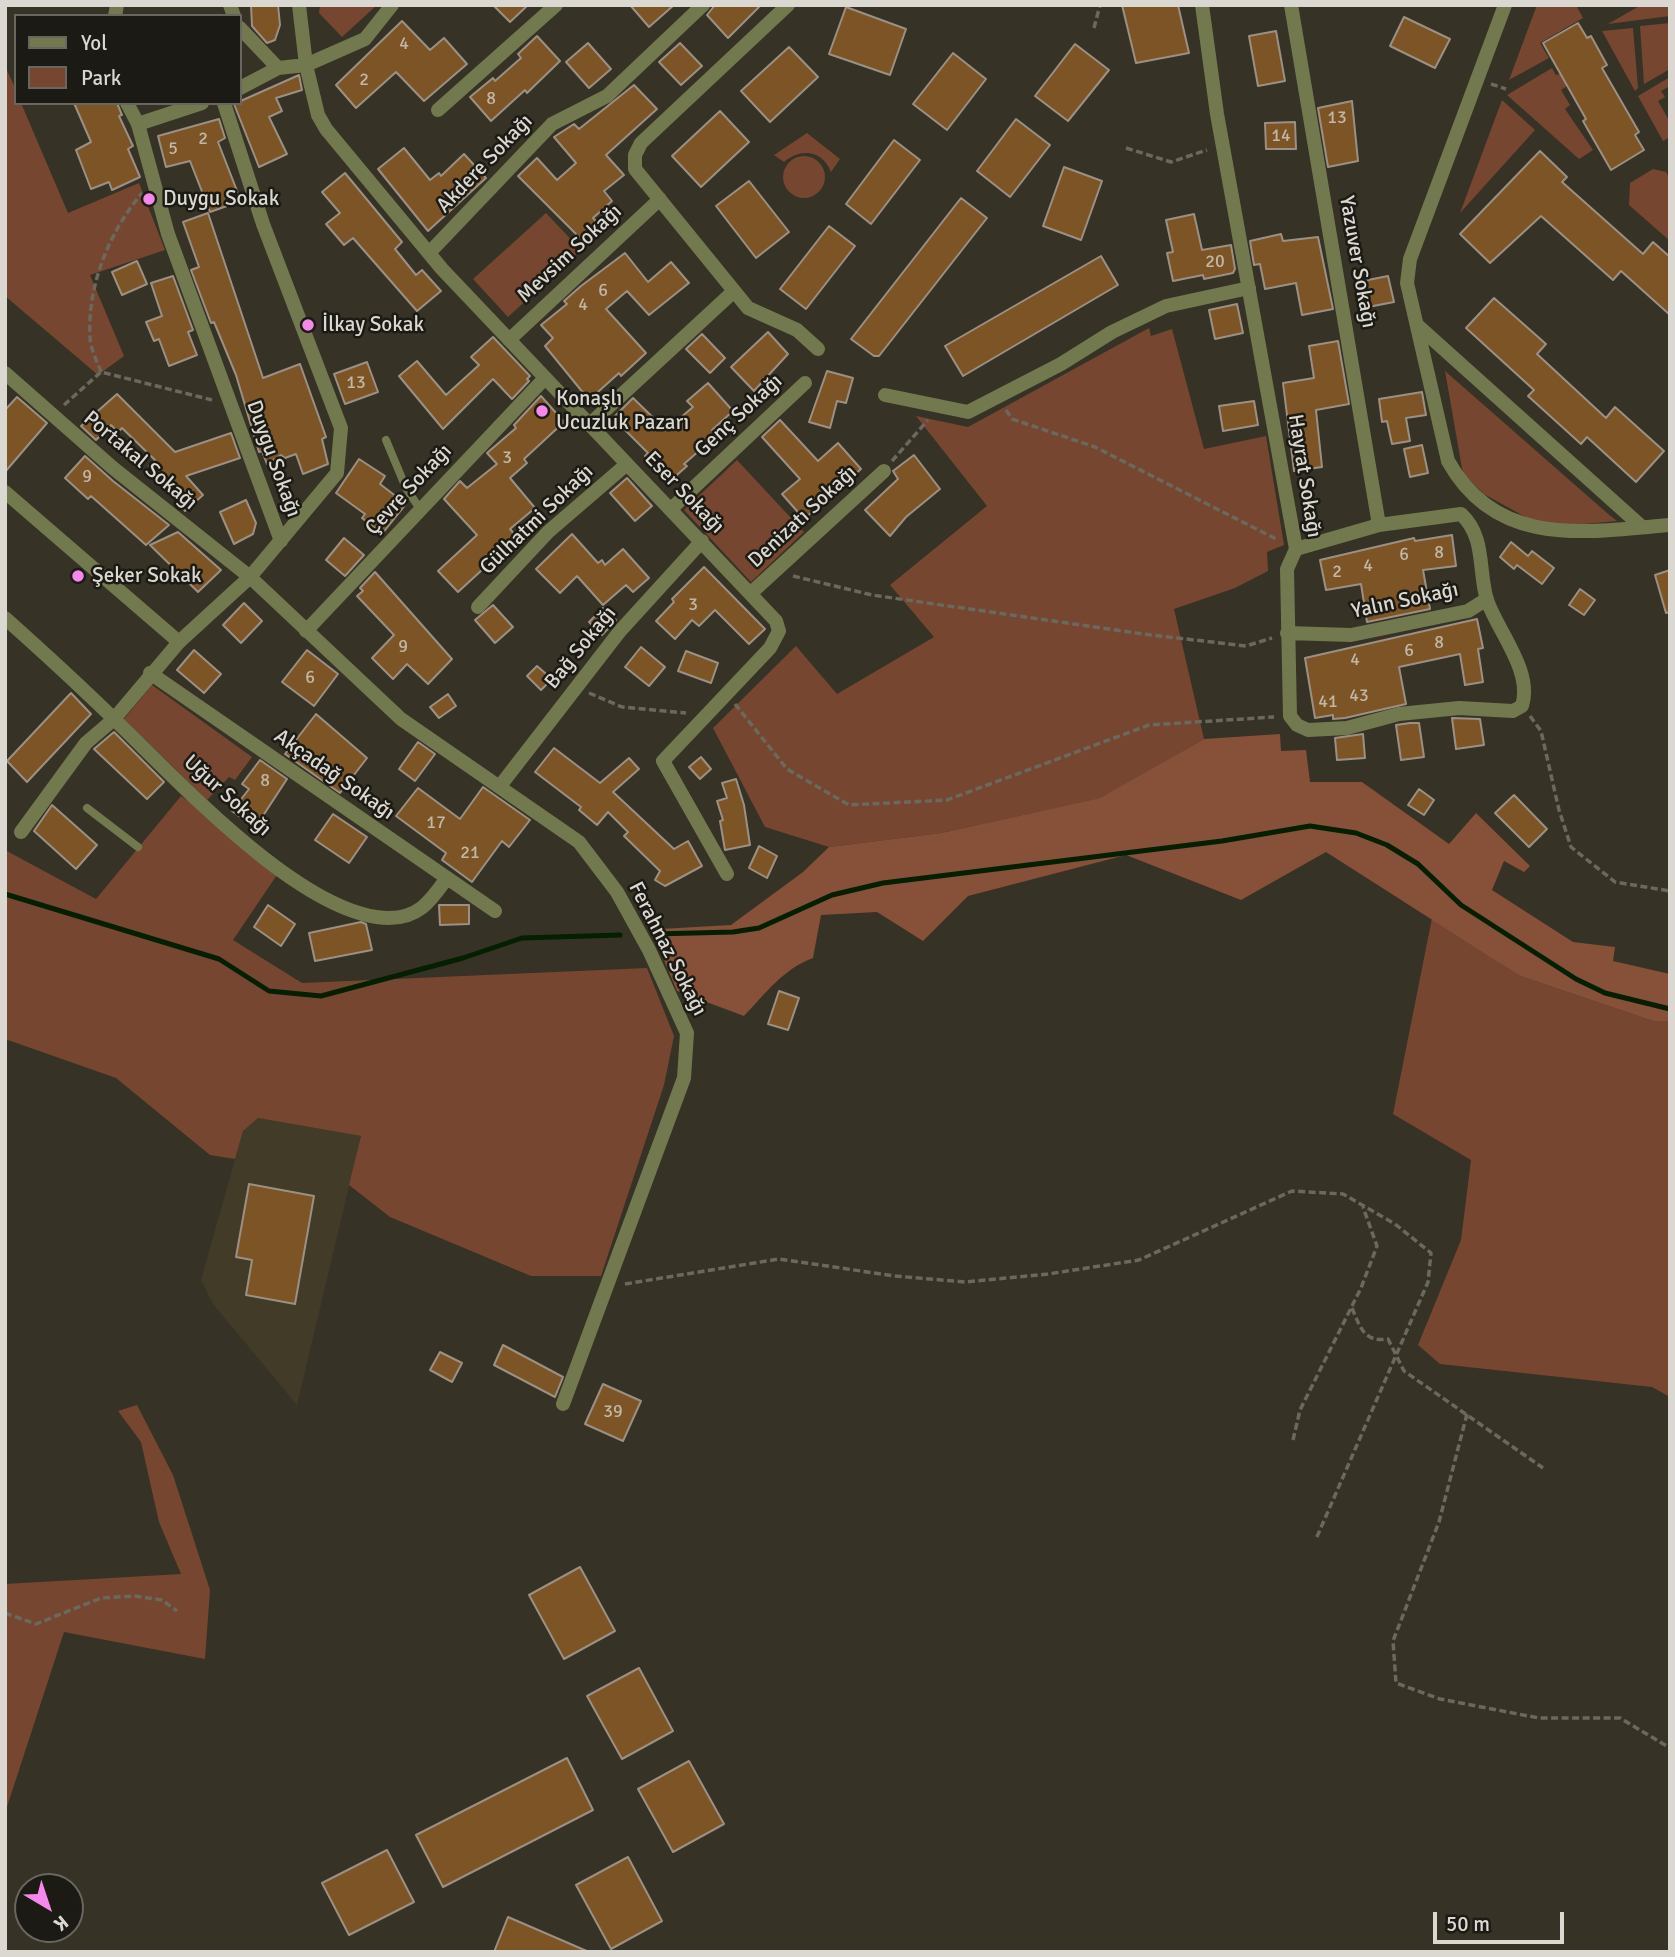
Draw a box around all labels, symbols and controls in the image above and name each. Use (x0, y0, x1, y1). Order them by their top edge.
legend (14, 14, 242, 105)
text: Yol (81, 30, 107, 56)
house number: 4 (399, 33, 409, 55)
text: Park (81, 65, 121, 91)
house number: 2 (359, 69, 369, 91)
house number: 8 (486, 88, 496, 110)
house number: 13 (1327, 107, 1347, 129)
street label: Akdere Sokağı (432, 109, 538, 219)
house number: 14 (1271, 125, 1291, 147)
house number: 2 (198, 128, 208, 150)
house number: 5 (168, 138, 178, 160)
place label: Duygu Sokak (163, 186, 279, 212)
marker: Duygu Sokak (141, 191, 157, 207)
street label: Yazuver Sokağı (1333, 194, 1381, 330)
street label: Mevsim Sokağı (513, 199, 627, 309)
house number: 20 (1205, 251, 1225, 273)
house number: 6 (598, 280, 608, 302)
house number: 4 (578, 294, 588, 316)
place label: İlkay Sokak (322, 312, 424, 338)
marker: İlkay Sokak (300, 317, 316, 333)
street label: Genç Sokağı (690, 369, 788, 463)
house number: 13 (346, 372, 366, 394)
place label: Konaşlı Ucuzluk Pazarı (556, 386, 689, 436)
street label: Duygu Sokağı (240, 397, 306, 521)
marker: Konaşlı Ucuzluk Pazarı (534, 403, 550, 419)
street label: Portakal Sokağı (78, 406, 202, 516)
street label: Hayrat Sokağı (1282, 412, 1326, 540)
street label: Çevre Sokağı (360, 439, 458, 541)
house number: 3 (502, 447, 512, 469)
street label: Eser Sokağı (639, 447, 729, 539)
street label: Gülhatmi Sokağı (475, 460, 599, 580)
street label: Denizatı Sokağı (743, 460, 863, 574)
house number: 9 (82, 466, 92, 488)
house number: 8 (1434, 542, 1444, 564)
house number: 6 (1399, 544, 1409, 566)
house number: 4 (1363, 555, 1373, 577)
house number: 2 (1332, 561, 1342, 583)
place label: Şeker Sokak (92, 563, 201, 589)
marker: Şeker Sokak (70, 568, 86, 584)
street label: Yalın Sokağı (1349, 577, 1461, 625)
house number: 3 (688, 594, 698, 616)
street label: Bağ Sokağı (540, 601, 622, 695)
house number: 8 (1434, 632, 1444, 654)
house number: 9 (398, 636, 408, 658)
house number: 6 (1404, 640, 1414, 662)
house number: 4 (1350, 649, 1360, 671)
house number: 6 (305, 667, 315, 689)
house number: 43 (1349, 685, 1369, 707)
house number: 41 (1318, 691, 1338, 713)
street label: Akçadağ Sokağı (269, 724, 399, 826)
street label: Uğur Sokağı (178, 750, 276, 842)
house number: 8 (260, 770, 270, 792)
house number: 17 (426, 812, 446, 834)
house number: 21 (460, 842, 480, 864)
street label: Ferahnaz Sokağı (622, 878, 712, 1020)
house number: 39 (603, 1401, 623, 1423)
north arrow (14, 1873, 84, 1943)
scale bar (1437, 1898, 1568, 1942)
text: K (49, 1910, 73, 1936)
text: 50 m (1446, 1911, 1490, 1937)

